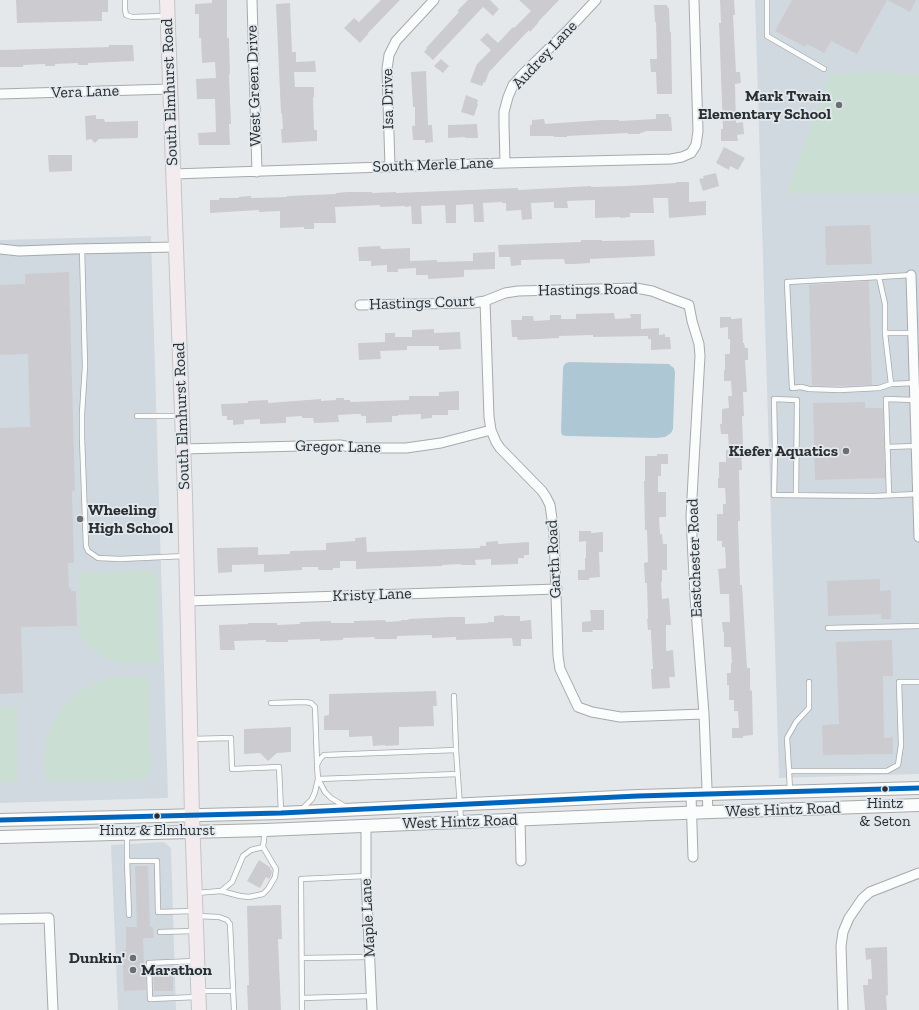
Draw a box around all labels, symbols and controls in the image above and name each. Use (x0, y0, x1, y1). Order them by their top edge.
street label: Audrey Lane (508, 17, 582, 93)
street label: South Elmhurst Road (158, 18, 182, 166)
street label: West Green Drive (242, 25, 266, 147)
street label: Isa Drive (378, 68, 398, 130)
street label: Vera Lane (51, 81, 119, 103)
place label: Mark Twain Elementary School (698, 86, 831, 124)
marker: Mark Twain Elementary School (834, 100, 844, 110)
street label: South Merle Lane (372, 153, 494, 177)
street label: Hastings Road (538, 280, 638, 300)
street label: Hastings Court (369, 292, 475, 314)
street label: South Elmhurst Road (170, 342, 194, 490)
street label: Gregor Lane (295, 437, 381, 457)
place label: Kiefer Aquatics (728, 441, 838, 461)
marker: Kiefer Aquatics (841, 446, 851, 456)
street label: Eastchester Road (683, 498, 707, 618)
place label: Wheeling High School (88, 500, 173, 538)
marker: Wheeling High School (75, 514, 85, 524)
street label: Garth Road (542, 519, 566, 599)
street label: Kristy Lane (332, 584, 412, 606)
marker: Hintz & Seton (880, 784, 890, 794)
place label: Hintz & Seton (859, 795, 911, 830)
street label: West Hintz Road (725, 798, 841, 822)
street label: West Hintz Road (402, 810, 518, 834)
marker: Hintz & Elmhurst (152, 811, 162, 821)
place label: Hintz & Elmhurst (99, 822, 215, 840)
street label: Maple Lane (356, 878, 380, 958)
place label: Dunkin' (69, 948, 125, 968)
marker: Dunkin' (128, 953, 138, 963)
place label: Marathon (141, 960, 212, 980)
marker: Marathon (128, 965, 138, 975)

